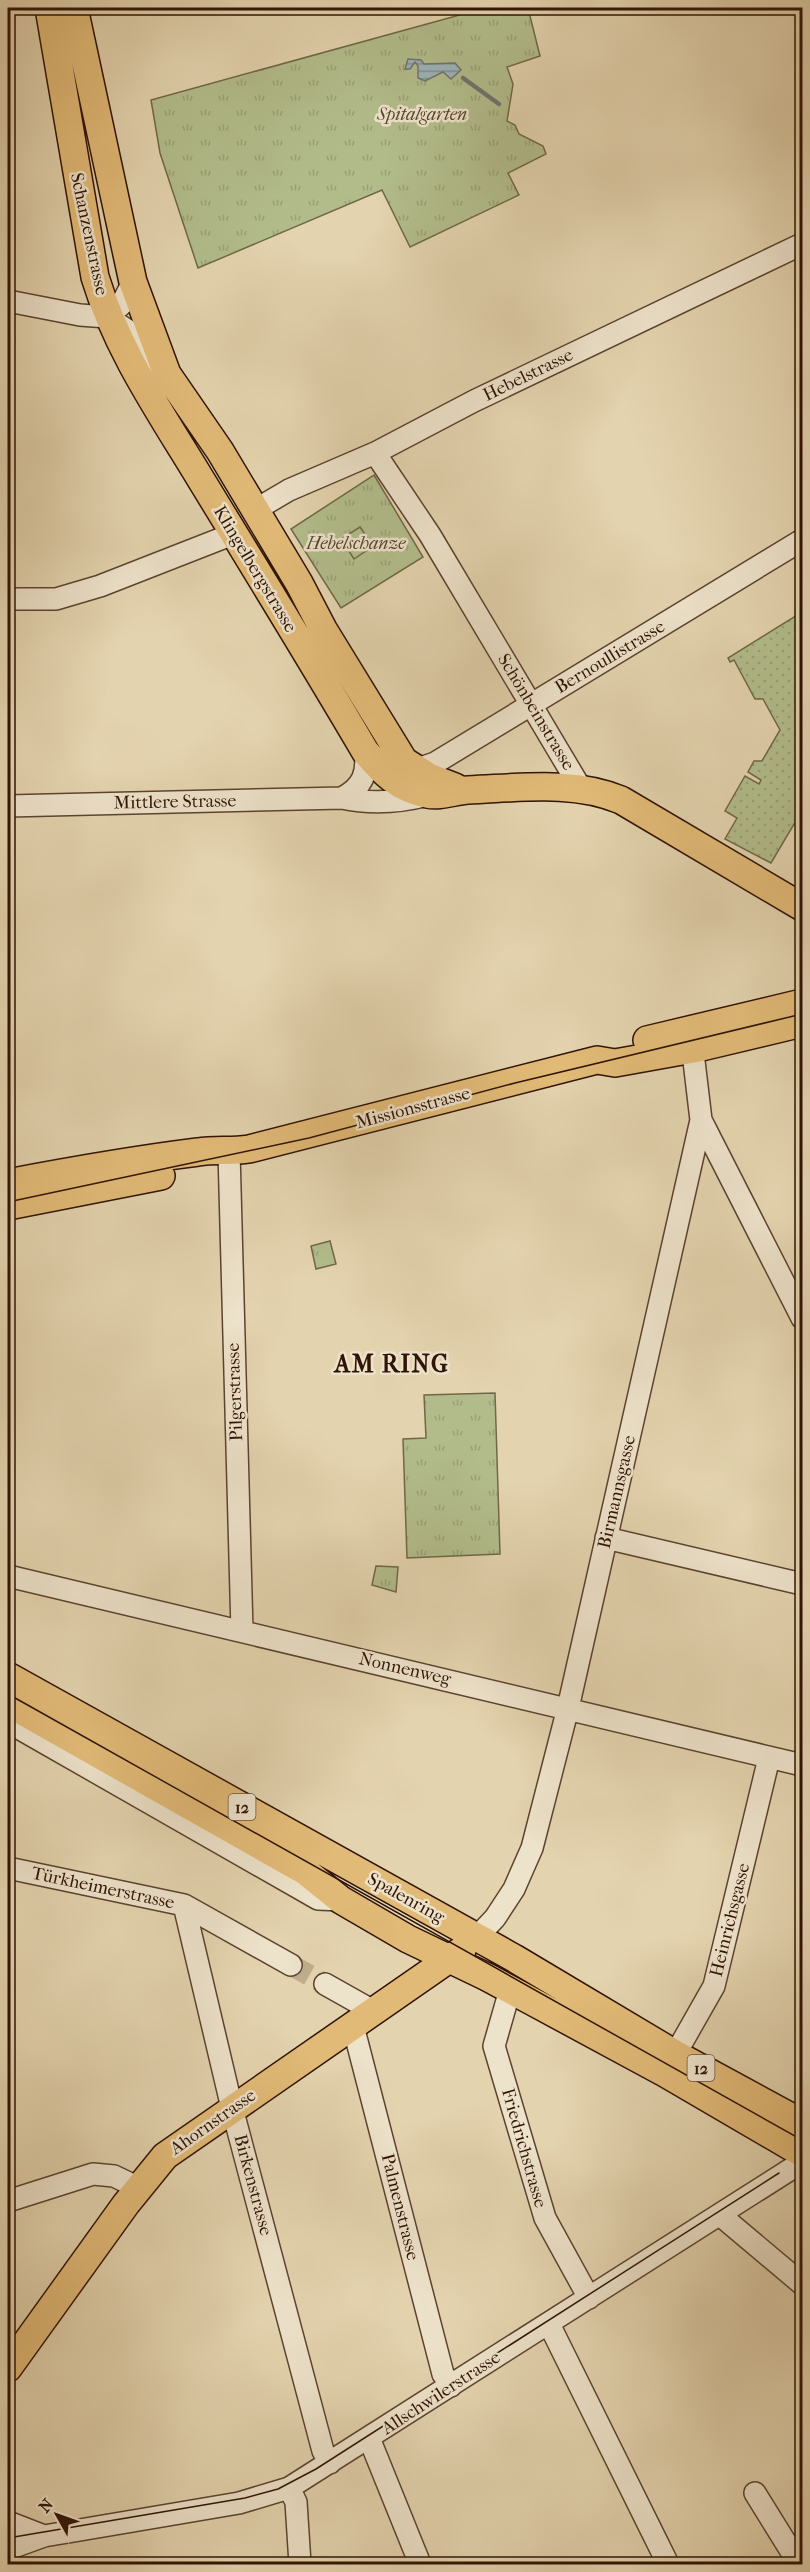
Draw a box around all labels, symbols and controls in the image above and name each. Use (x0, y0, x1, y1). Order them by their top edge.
park label: Spitalgarten (376, 104, 467, 125)
street label: Schanzenstrasse (66, 171, 112, 297)
street label: Hebelstrasse (480, 344, 576, 406)
street label: Klingelbergstrasse (209, 502, 301, 636)
park label: Hebelschanze (305, 533, 406, 554)
street label: Bernoullistrasse (551, 616, 669, 698)
street label: Schönbeinstrasse (493, 650, 579, 774)
street label: Mittlere Strasse (114, 790, 237, 814)
street label: Missionsstrasse (353, 1083, 473, 1133)
street label: Pilgerstrasse (223, 1342, 247, 1442)
district label: AM RING (333, 1350, 449, 1378)
street label: Birmannsgasse (594, 1433, 640, 1551)
street label: Nonnenweg (357, 1648, 453, 1690)
road number: 12 (228, 1794, 256, 1820)
street label: Heinrichsgasse (706, 1861, 754, 1979)
street label: Türkheimerstrasse (30, 1863, 176, 1913)
street label: Spalenring (364, 1868, 448, 1928)
road number: 12 (688, 2055, 714, 2081)
street label: Ahornstrasse (165, 2085, 260, 2160)
street label: Friedrichstrasse (497, 2086, 551, 2210)
street label: Birkenstrasse (229, 2132, 277, 2238)
street label: Palmenstrasse (377, 2151, 423, 2263)
street label: Allschwilerstrasse (377, 2347, 504, 2440)
north arrow (27, 2485, 87, 2545)
text: N (35, 2494, 58, 2516)

